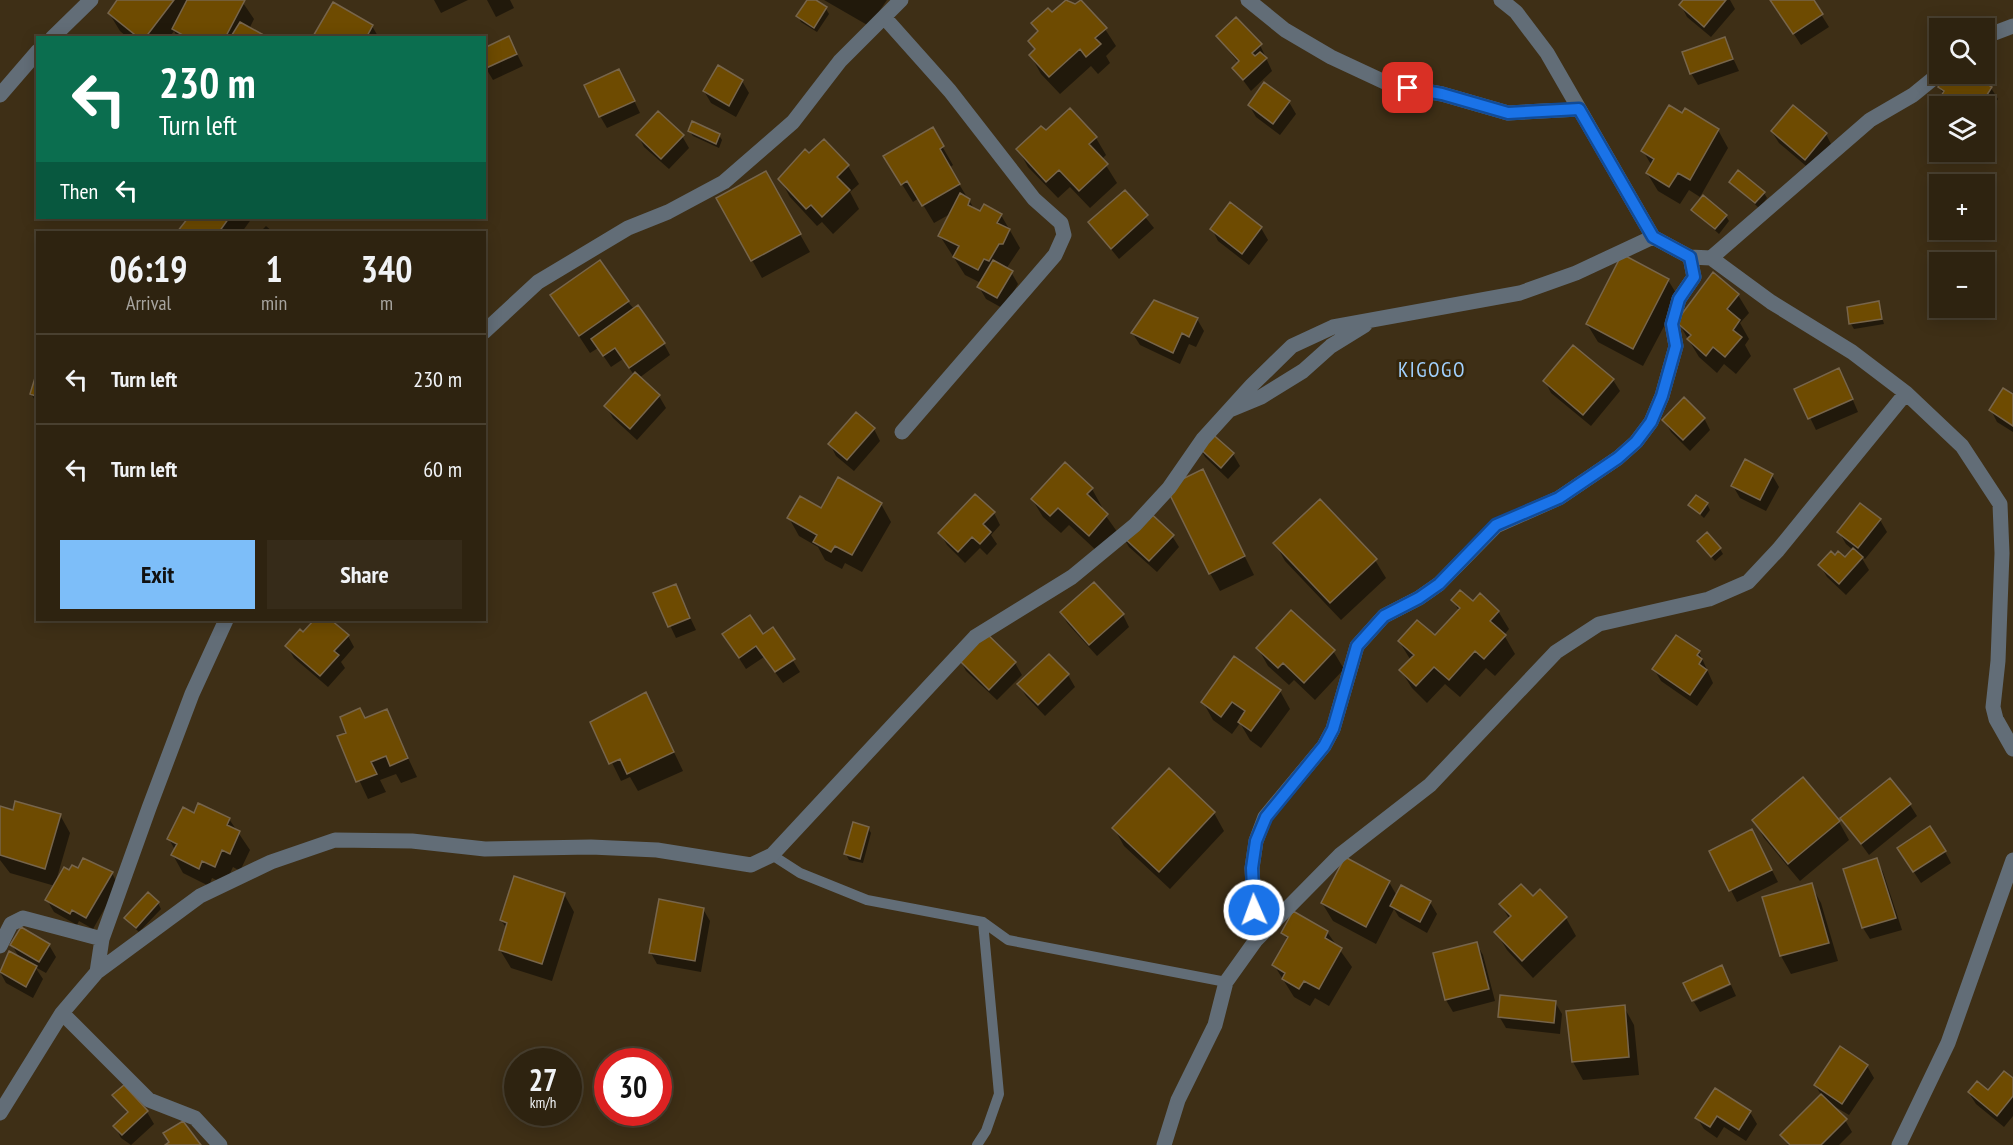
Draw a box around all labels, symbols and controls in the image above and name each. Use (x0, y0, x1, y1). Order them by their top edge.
map controls (1929, 18, 1995, 318)
button: search (1929, 18, 1995, 84)
text: 230 m (159, 55, 256, 110)
icon: left (60, 60, 138, 138)
pin (1382, 62, 1433, 113)
icon: arrive (1391, 71, 1424, 104)
button: layers (1929, 96, 1995, 162)
text: Turn left (159, 108, 237, 142)
icon: left (110, 174, 143, 207)
button: + (1929, 174, 1995, 240)
text: Then (60, 177, 98, 205)
text: 06:19 (110, 245, 187, 292)
text: 1 (265, 245, 283, 292)
text: 340 (361, 245, 412, 292)
button: − (1929, 252, 1995, 318)
text: Arrival (126, 290, 171, 316)
text: min (261, 290, 287, 316)
text: m (380, 290, 393, 316)
district label: KIGOGO (1398, 356, 1466, 383)
icon: left (60, 363, 93, 396)
text: Turn left (111, 365, 177, 393)
text: 230 m (413, 365, 462, 393)
icon: left (60, 453, 93, 486)
text: Turn left (111, 455, 177, 483)
text: 60 m (423, 455, 462, 483)
button: Exit (60, 540, 255, 609)
button: Share (267, 540, 462, 609)
position arrow (1222, 878, 1286, 942)
speed limit sign: 30 (594, 1048, 672, 1126)
text: 27 (529, 1060, 557, 1099)
text: km/h (530, 1093, 556, 1112)

